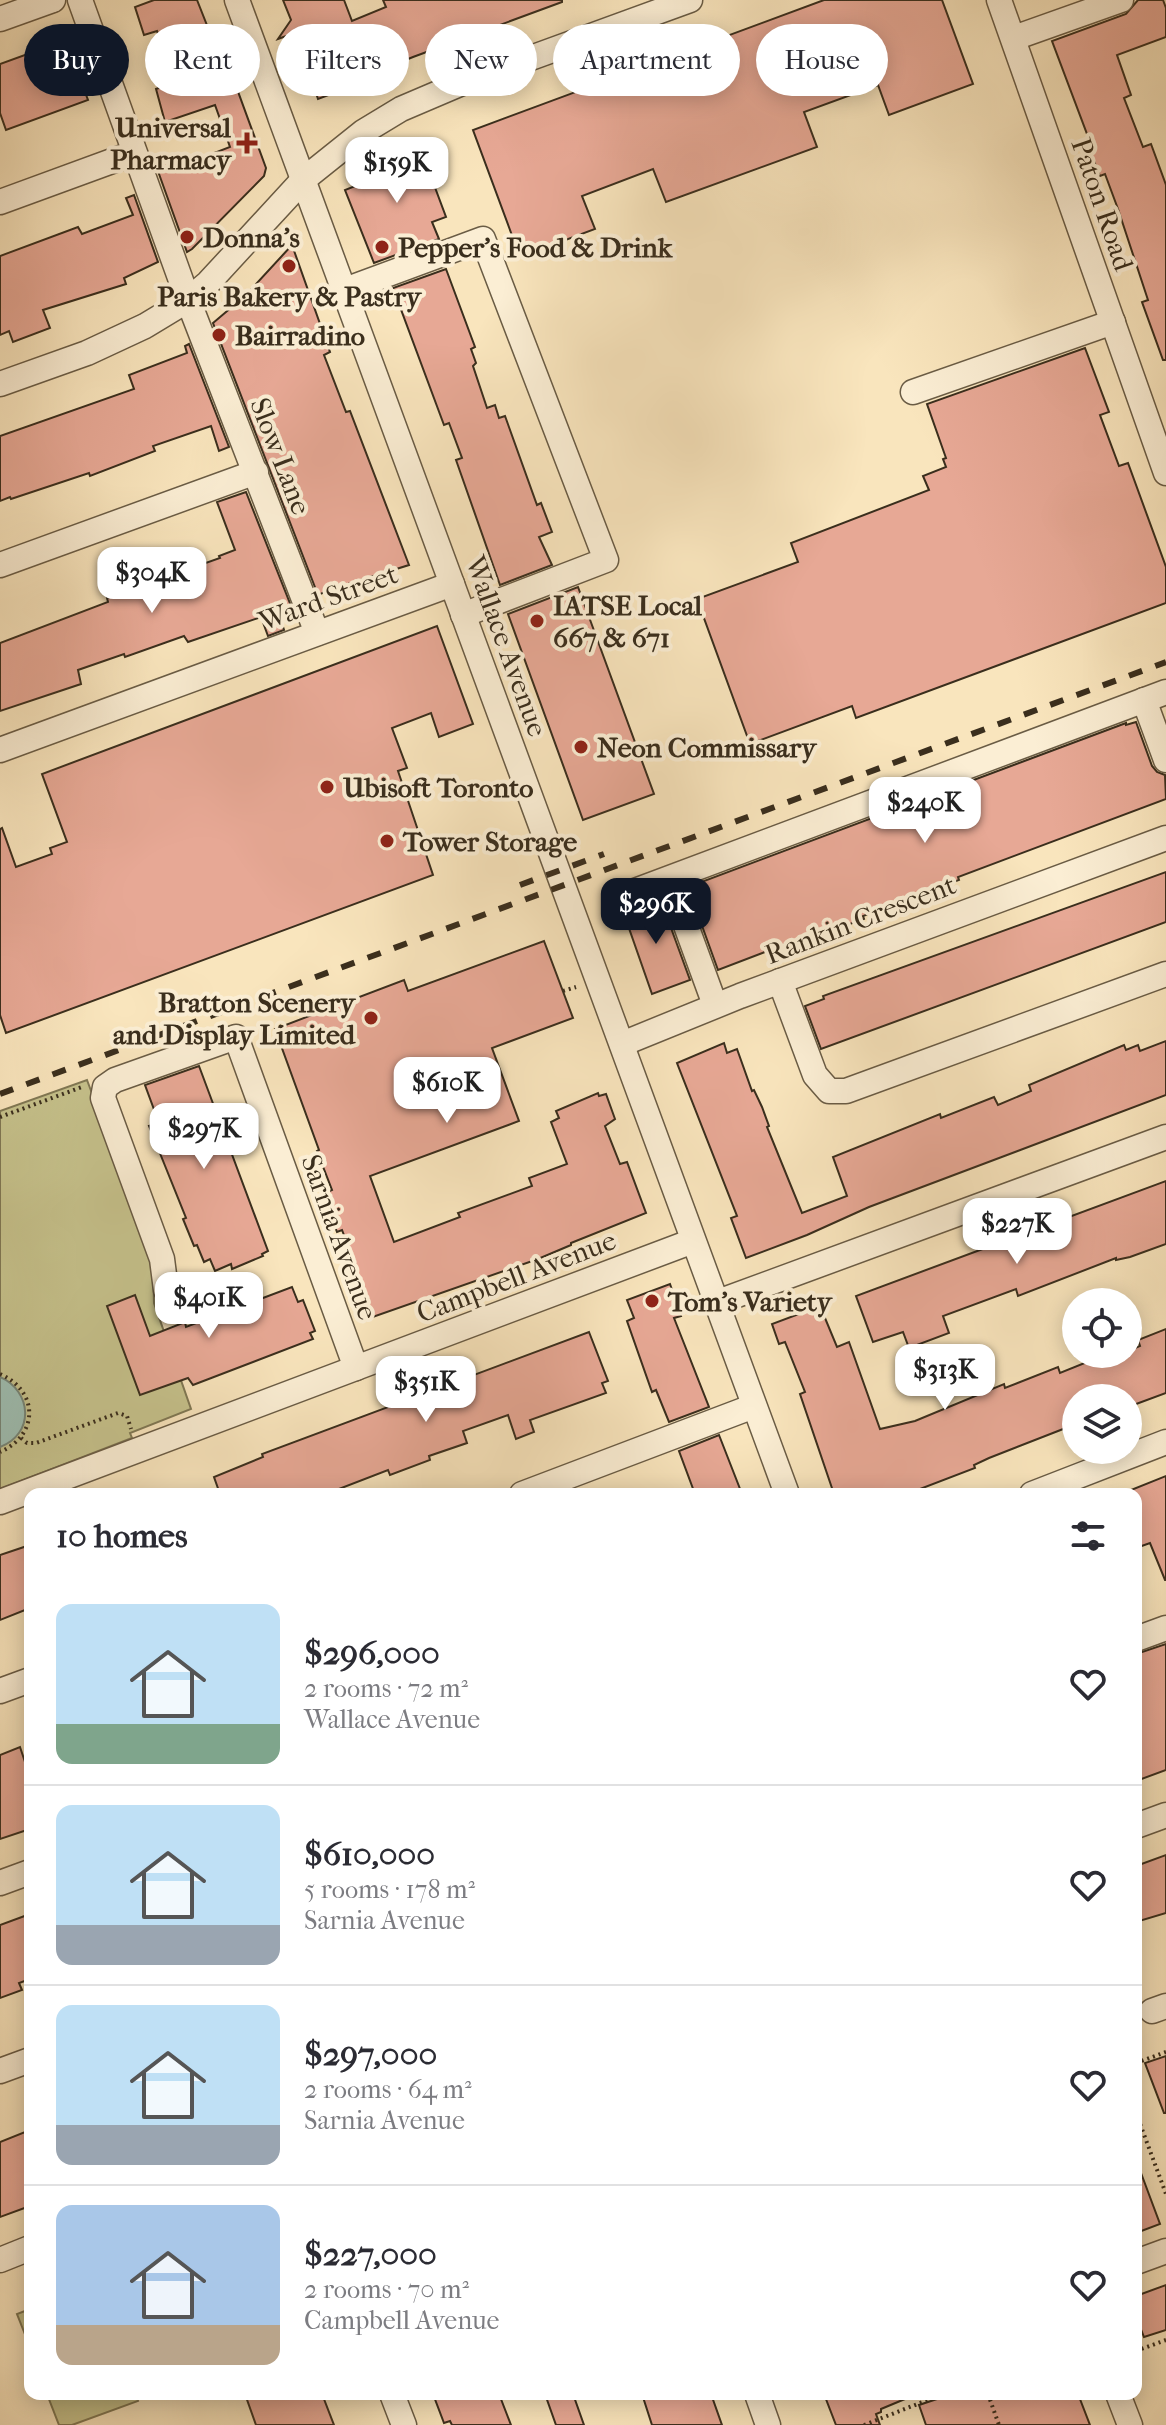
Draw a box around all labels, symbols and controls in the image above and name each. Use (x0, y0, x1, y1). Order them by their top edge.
chip: Buy (24, 24, 129, 96)
chip: Rent (145, 24, 260, 96)
chip: Filters (276, 24, 409, 96)
chip: New (425, 24, 537, 96)
chip: Apartment (553, 24, 740, 96)
chip: House (756, 24, 888, 96)
place label: Universal Pharmacy (110, 111, 233, 176)
street label: Paton Road (1064, 133, 1141, 276)
marker: Universal Pharmacy (238, 134, 256, 152)
pin: $159K (341, 137, 453, 205)
text: $159K (363, 147, 431, 178)
place label: Donna's (203, 221, 300, 254)
marker: Donna's (178, 228, 196, 246)
place label: Pepper's Food & Drink (398, 231, 674, 264)
marker: Pepper's Food & Drink (373, 238, 391, 256)
marker: Paris Bakery & Pastry (280, 257, 298, 275)
place label: Paris Bakery & Pastry (157, 280, 423, 313)
place label: Bairradino (235, 319, 365, 352)
marker: Bairradino (210, 326, 228, 344)
street label: Slow Lane (243, 393, 318, 519)
pin: $304K (96, 547, 208, 615)
street label: Wallace Avenue (458, 551, 554, 741)
text: $304K (115, 557, 189, 588)
street label: Ward Street (253, 557, 402, 638)
place label: IATSE Local 667 & 671 (553, 589, 702, 654)
marker: IATSE Local 667 & 671 (528, 612, 546, 630)
place label: Neon Commissary (597, 731, 818, 764)
marker: Neon Commissary (572, 738, 590, 756)
place label: Ubisoft Toronto (343, 771, 533, 804)
pin: $240K (869, 777, 981, 845)
marker: Ubisoft Toronto (318, 778, 336, 796)
text: $240K (887, 787, 963, 818)
place label: Tower Storage (402, 825, 577, 858)
marker: Tower Storage (378, 832, 396, 850)
street label: Rankin Crescent (760, 868, 960, 971)
pin: $296K (600, 878, 712, 946)
text: $296K (619, 888, 693, 919)
place label: Bratton Scenery and Display Limited (113, 986, 357, 1051)
marker: Bratton Scenery and Display Limited (362, 1009, 380, 1027)
pin: $610K (391, 1057, 503, 1125)
text: $610K (412, 1067, 482, 1098)
pin: $297K (148, 1103, 260, 1171)
text: $297K (168, 1113, 240, 1144)
street label: Sarnia Avenue (294, 1150, 385, 1324)
pin: $227K (961, 1198, 1073, 1266)
text: $227K (981, 1208, 1053, 1239)
street label: Campbell Avenue (412, 1223, 620, 1330)
pin: $401K (153, 1272, 265, 1340)
text: $401K (173, 1282, 245, 1313)
place label: Tom's Variety (667, 1285, 834, 1318)
map controls (1062, 1288, 1142, 1464)
button: locate (1062, 1288, 1142, 1368)
marker: Tom's Variety (643, 1292, 661, 1310)
pin: $313K (889, 1344, 1001, 1412)
text: $313K (913, 1354, 977, 1385)
pin: $351K (370, 1356, 482, 1424)
text: $351K (394, 1366, 458, 1397)
button: layers (1062, 1384, 1142, 1464)
icon: filters (1066, 1514, 1110, 1558)
text: 10 homes (56, 1516, 187, 1556)
text: $296,000 (304, 1633, 440, 1673)
icon: home (120, 1636, 216, 1732)
icon: heart (1066, 1662, 1110, 1706)
text: 2 rooms · 72 m² (304, 1673, 468, 1704)
text: Wallace Avenue (304, 1704, 480, 1735)
text: $610,000 (304, 1834, 435, 1874)
icon: home (120, 1837, 216, 1933)
icon: heart (1066, 1863, 1110, 1907)
text: 5 rooms · 178 m² (304, 1874, 475, 1905)
text: Sarnia Avenue (304, 1905, 465, 1936)
text: $297,000 (304, 2034, 437, 2074)
icon: home (120, 2037, 216, 2133)
icon: heart (1066, 2063, 1110, 2107)
text: 2 rooms · 64 m² (304, 2074, 472, 2105)
text: Sarnia Avenue (304, 2105, 465, 2136)
text: $227,000 (304, 2234, 437, 2274)
icon: home (120, 2237, 216, 2333)
icon: heart (1066, 2263, 1110, 2307)
text: 2 rooms · 70 m² (304, 2274, 469, 2305)
text: Campbell Avenue (304, 2305, 499, 2336)

